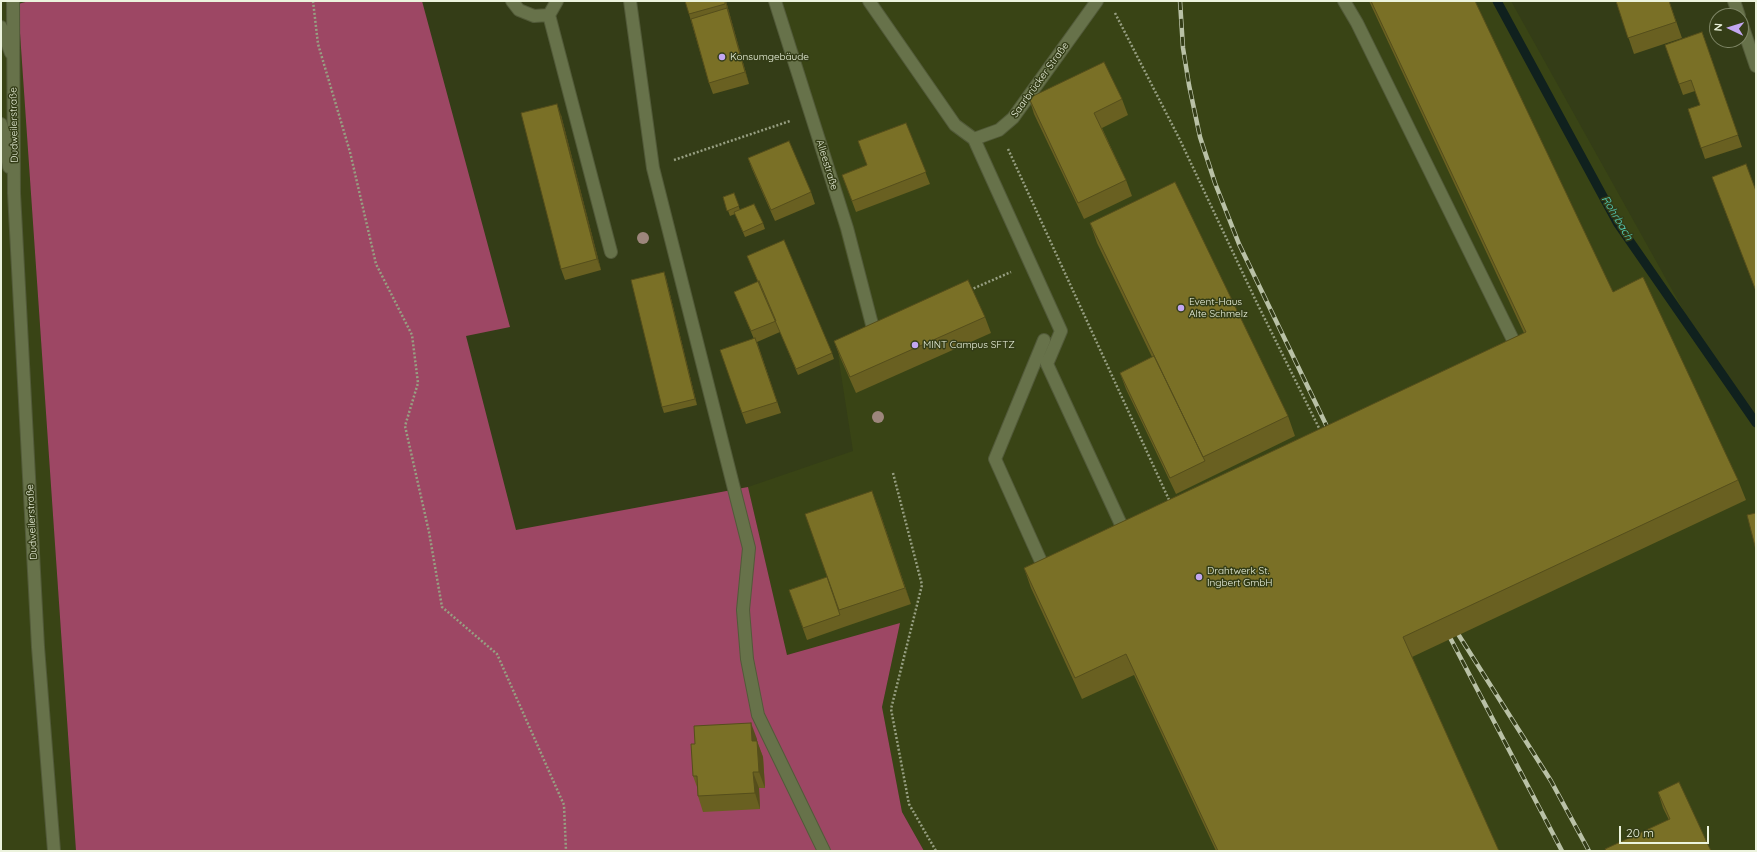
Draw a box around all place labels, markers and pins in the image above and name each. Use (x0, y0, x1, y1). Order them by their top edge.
place label: Konsumgebäude (730, 51, 809, 63)
marker: Konsumgebäude (717, 52, 727, 62)
place label: Event-Haus Alte Schmelz (1189, 296, 1248, 320)
marker: Event-Haus Alte Schmelz (1176, 303, 1186, 313)
place label: MINT Campus SFTZ (923, 339, 1015, 351)
marker: MINT Campus SFTZ (910, 340, 920, 350)
place label: Drahtwerk St. Ingbert GmbH (1207, 565, 1273, 588)
marker: Drahtwerk St. Ingbert GmbH (1194, 572, 1204, 582)

